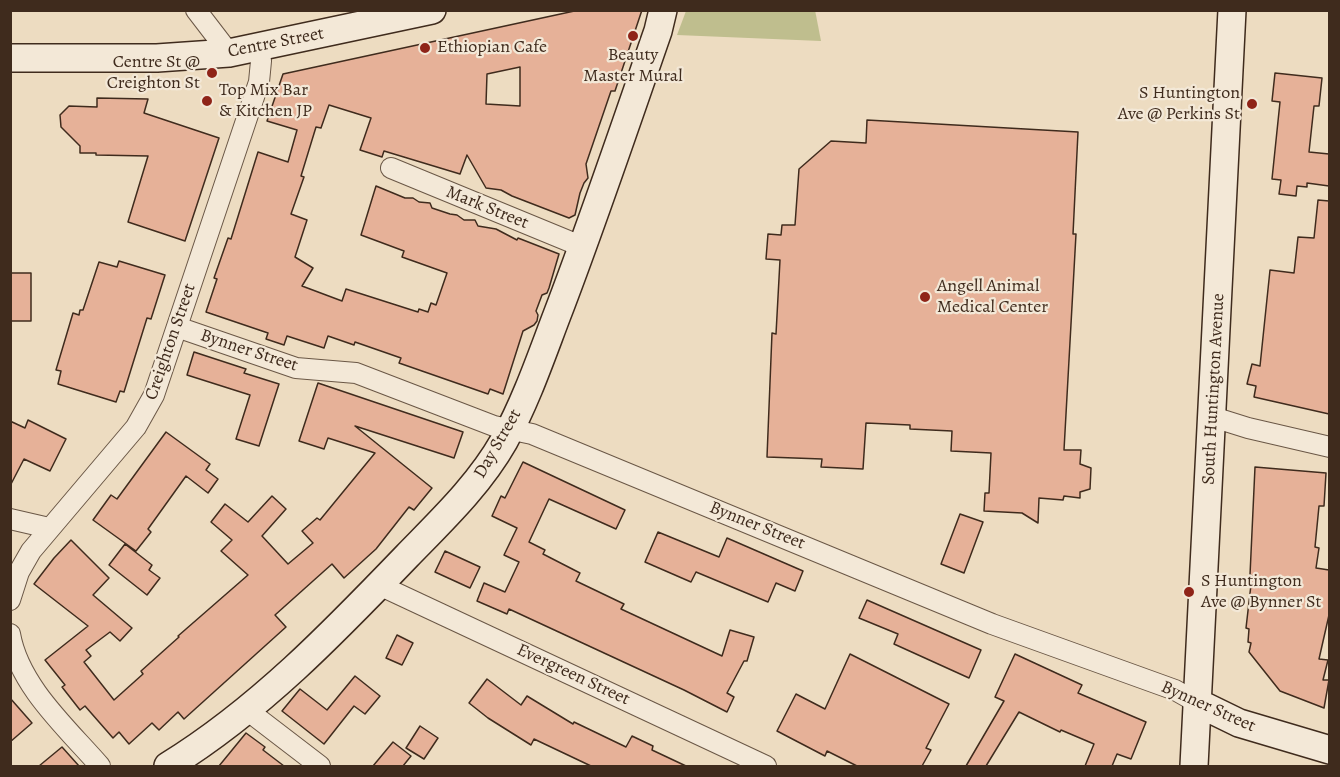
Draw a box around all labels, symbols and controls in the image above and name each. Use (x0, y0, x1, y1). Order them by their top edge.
street label: Centre Street (226, 23, 326, 63)
marker: Beauty Master Mural (626, 29, 640, 43)
place label: Ethiopian Cafe (437, 37, 547, 59)
marker: Ethiopian Cafe (418, 41, 432, 55)
place label: Beauty Master Mural (583, 45, 683, 88)
place label: Centre St @ Creighton St (107, 52, 200, 94)
marker: Centre St @ Creighton St (205, 66, 219, 80)
place label: Top Mix Bar & Kitchen JP (219, 80, 312, 122)
place label: S Huntington Ave @ Perkins St (1118, 83, 1240, 125)
marker: Top Mix Bar & Kitchen JP (200, 94, 214, 108)
marker: S Huntington Ave @ Perkins St (1245, 97, 1259, 111)
street label: Mark Street (443, 182, 531, 234)
place label: Angell Animal Medical Center (937, 276, 1048, 318)
street label: Creighton Street (141, 281, 201, 403)
marker: Angell Animal Medical Center (918, 290, 932, 304)
street label: South Huntington Avenue (1198, 293, 1230, 485)
street label: Bynner Street (198, 325, 300, 377)
street label: Day Street (470, 405, 526, 483)
street label: Bynner Street (706, 497, 808, 555)
place label: S Huntington Ave @ Bynner St (1201, 571, 1321, 614)
marker: S Huntington Ave @ Bynner St (1182, 585, 1196, 599)
street label: Evergreen Street (513, 639, 633, 711)
street label: Bynner Street (1157, 677, 1259, 737)

